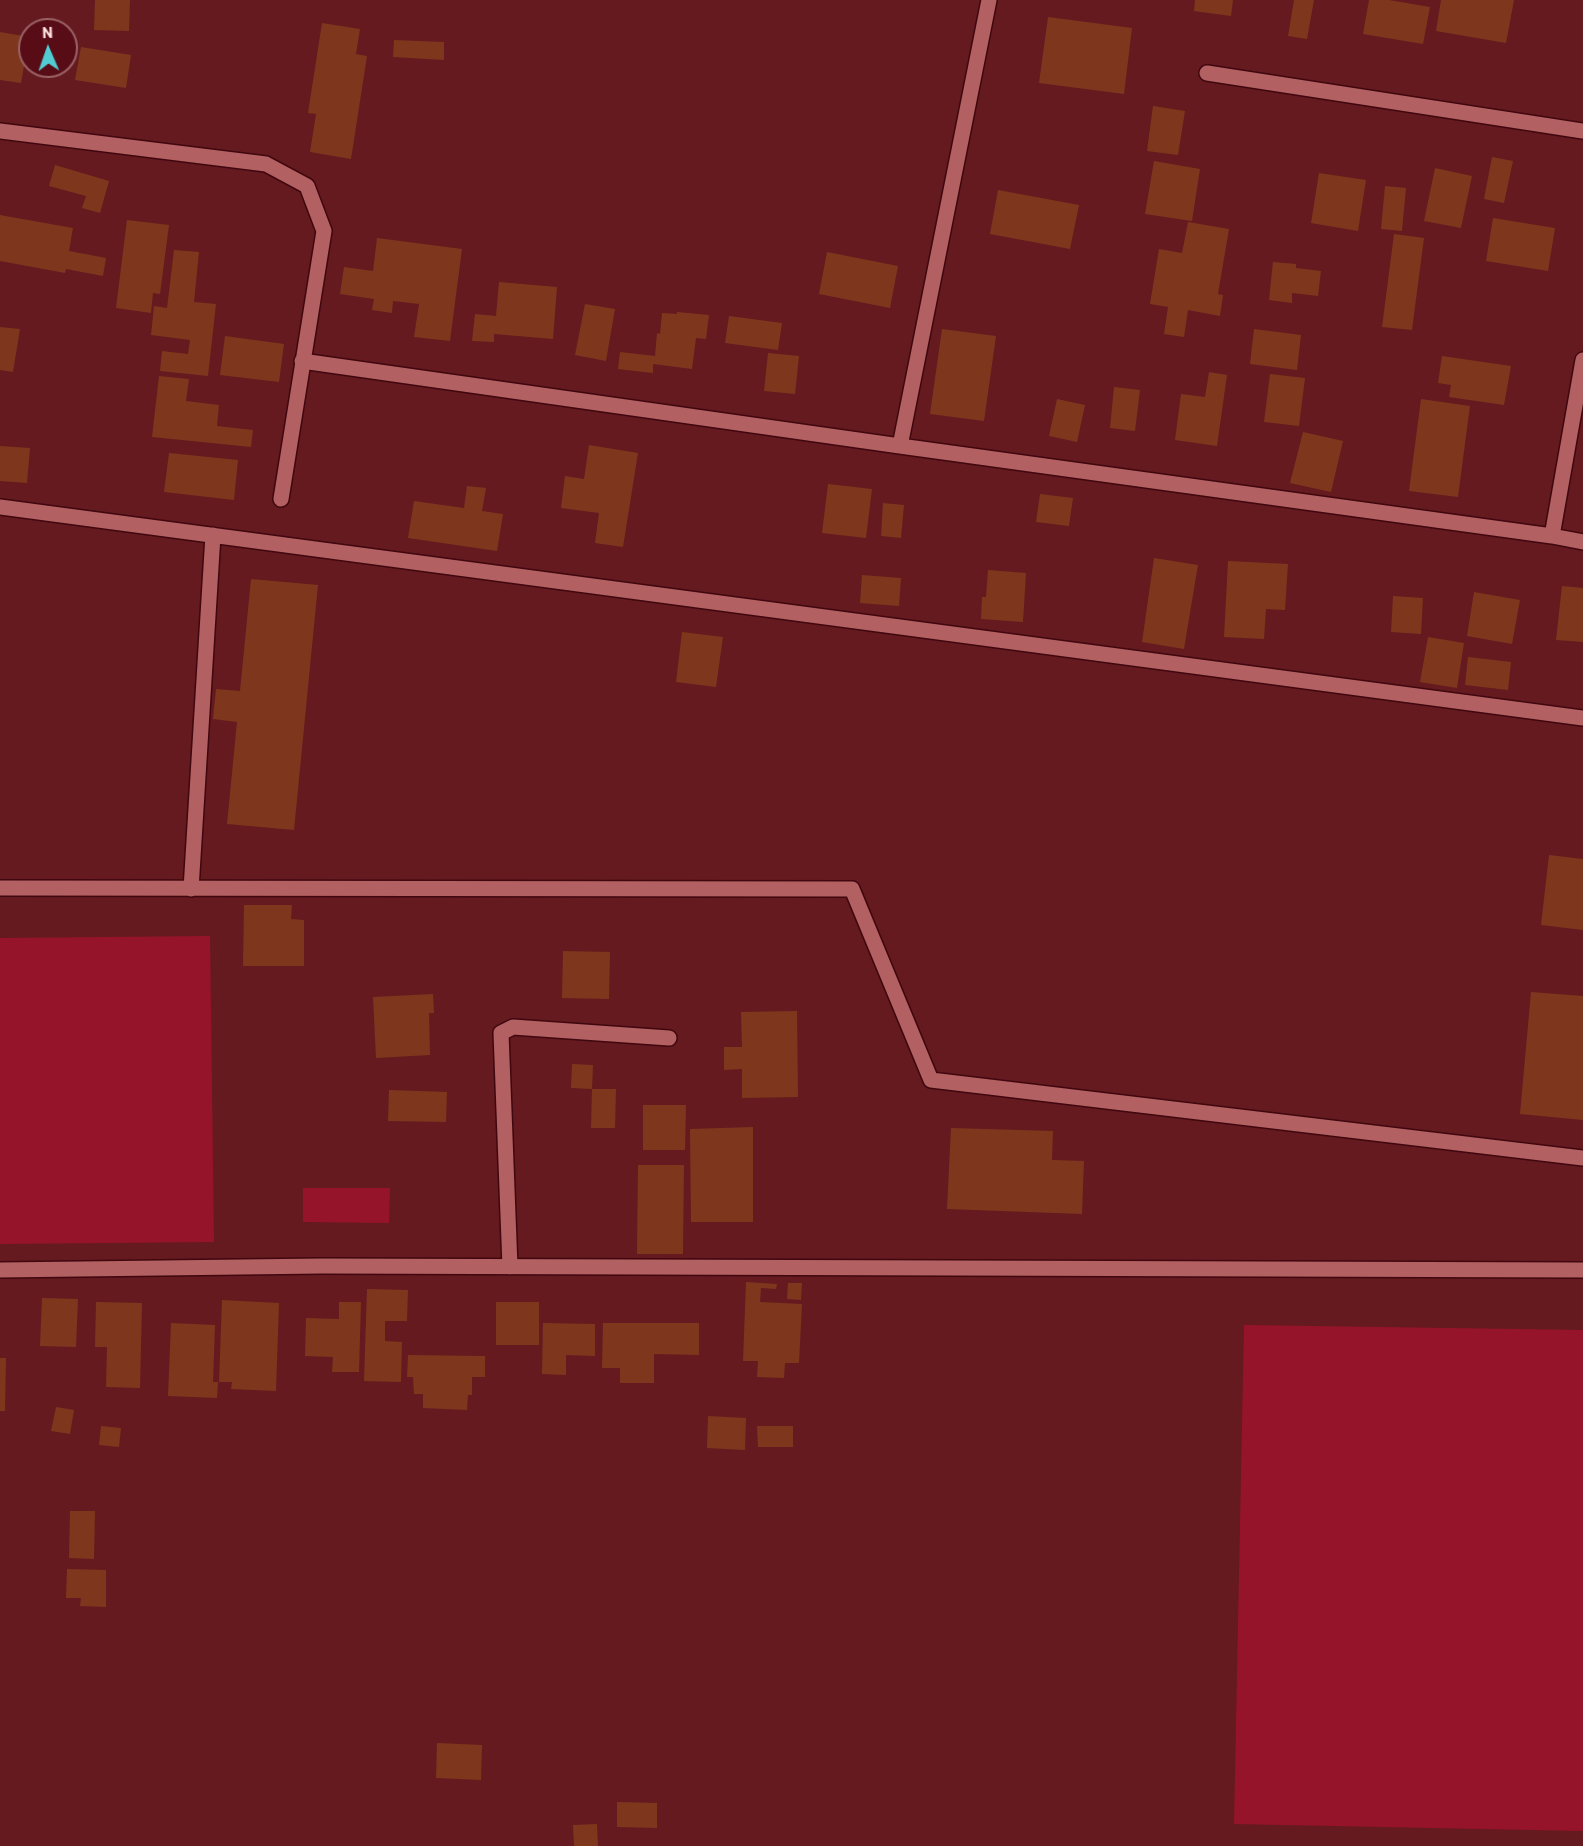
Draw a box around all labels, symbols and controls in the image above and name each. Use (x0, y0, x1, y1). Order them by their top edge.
north arrow (18, 18, 78, 78)
text: N (42, 22, 53, 41)

